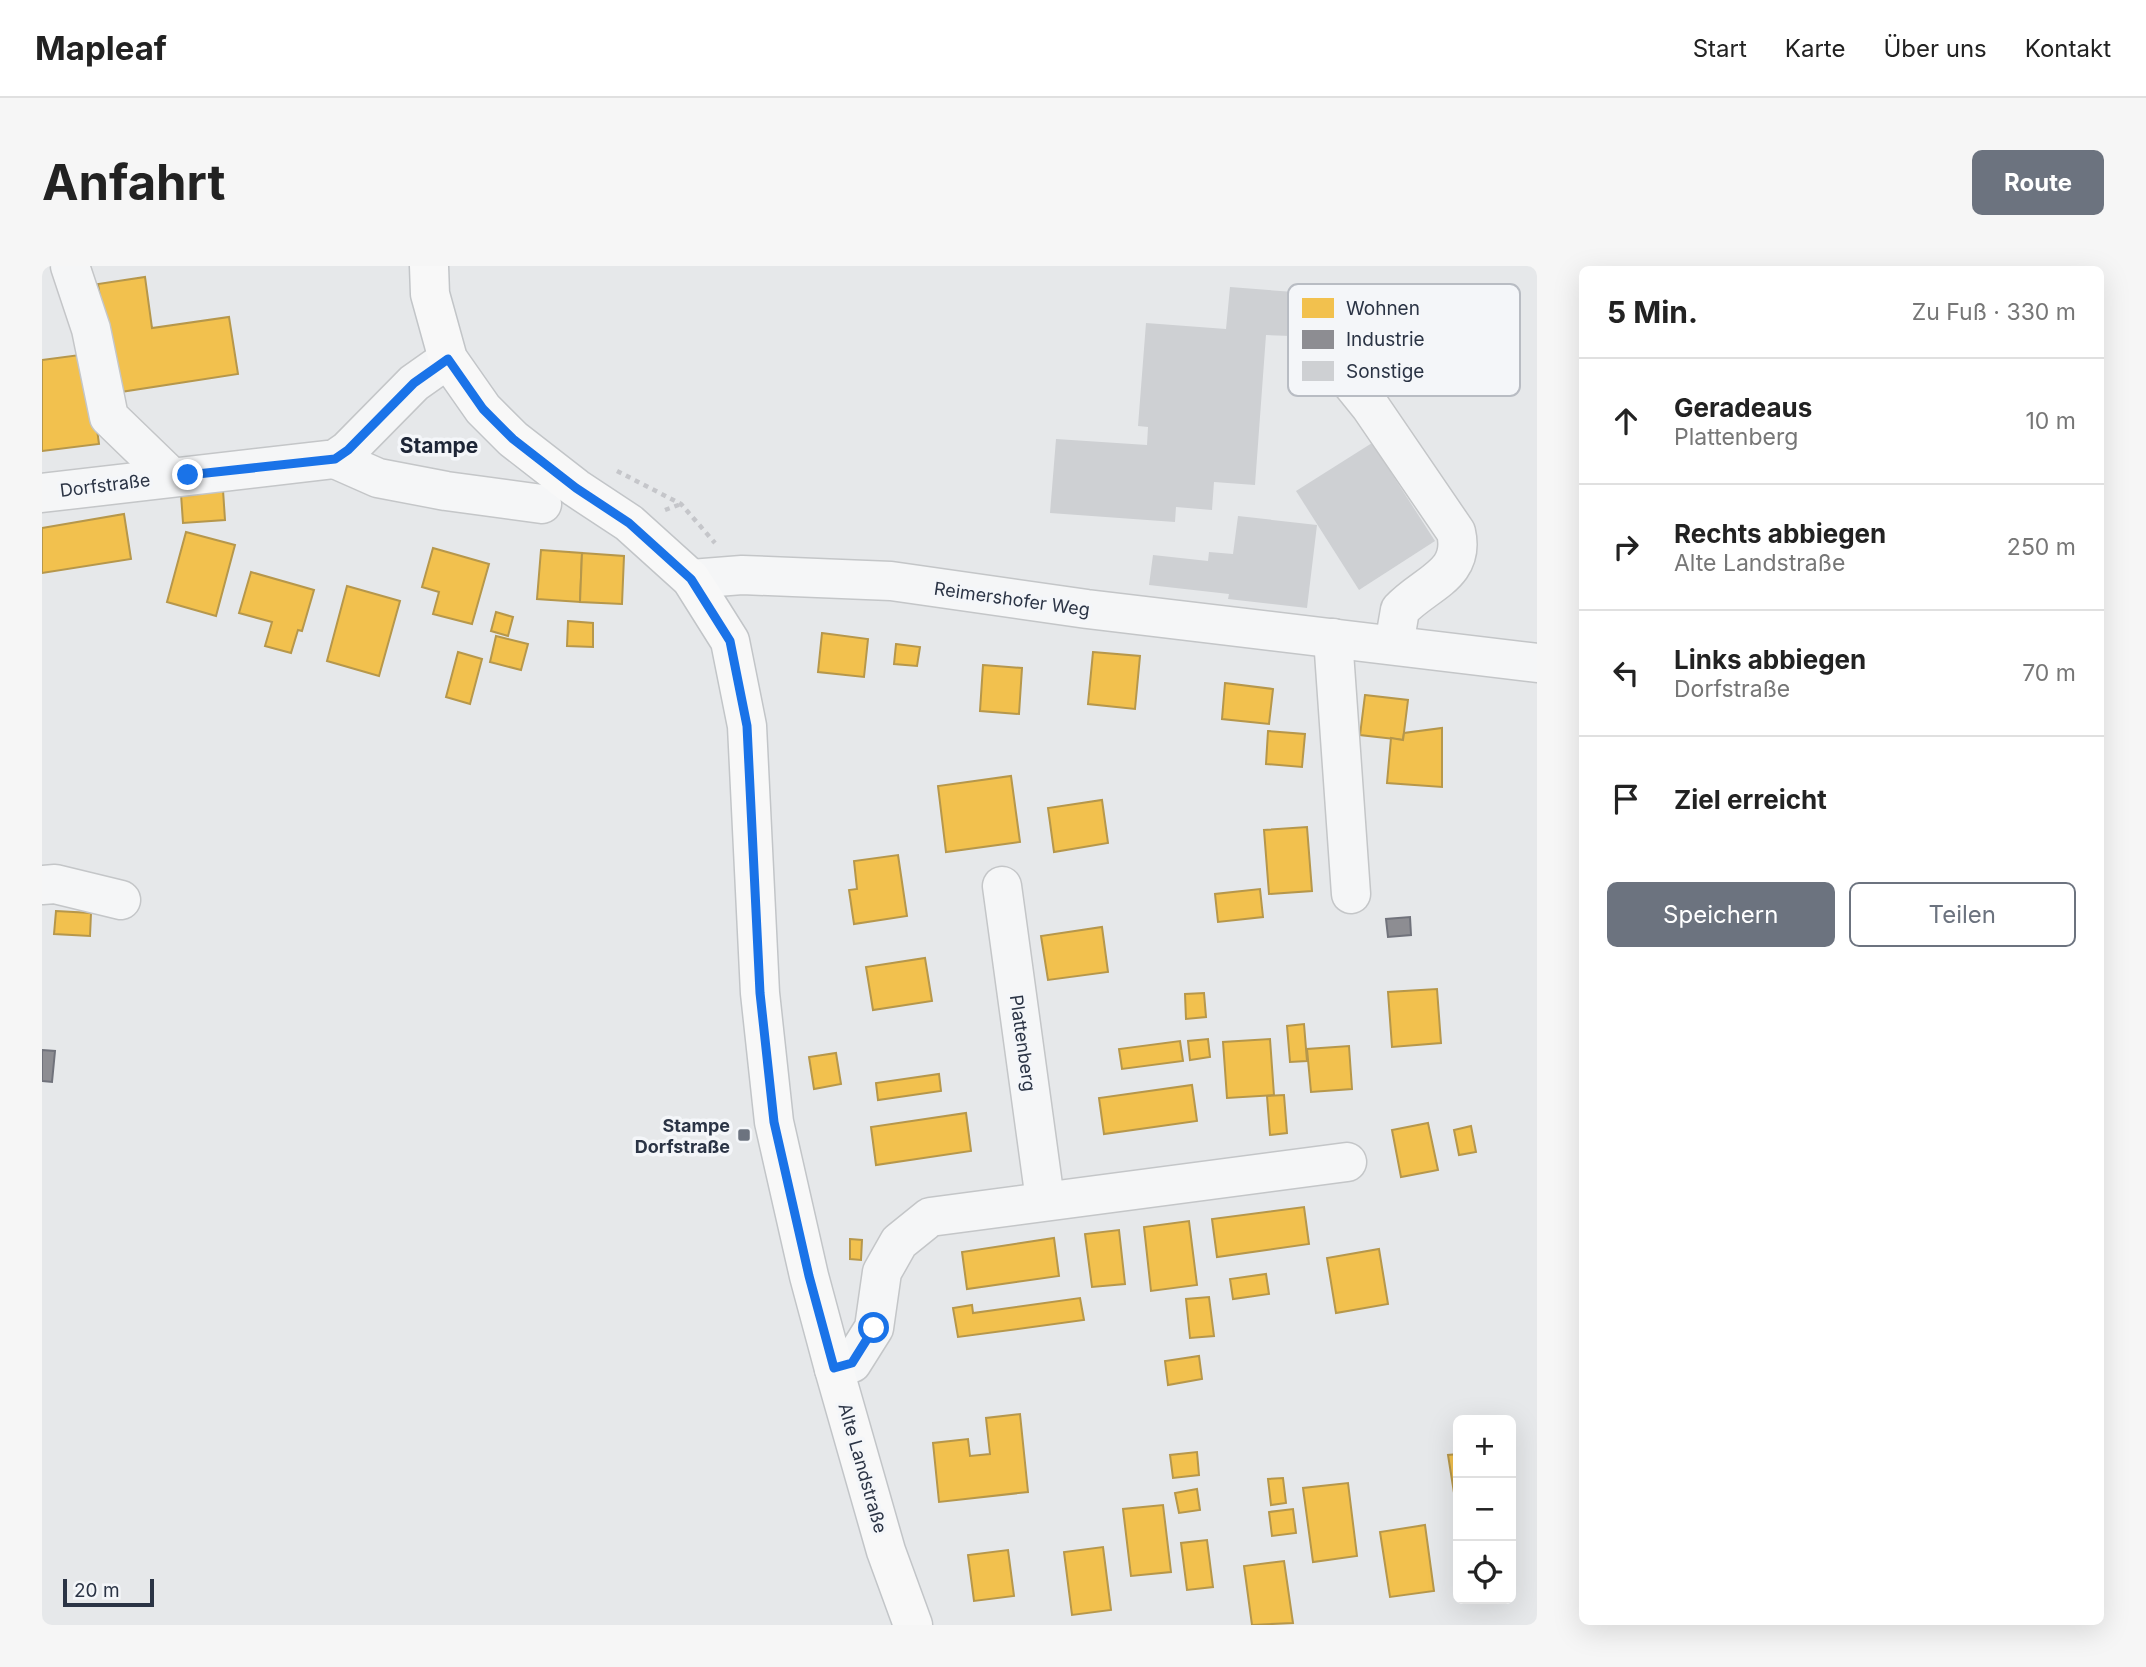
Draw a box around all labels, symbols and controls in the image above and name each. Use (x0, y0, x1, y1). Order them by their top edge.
text: Mapleaf (35, 28, 167, 68)
text: Start (1693, 34, 1747, 63)
text: Karte (1785, 34, 1845, 63)
text: Über uns (1883, 34, 1987, 63)
text: Kontakt (2025, 34, 2111, 63)
button: Route (1972, 150, 2104, 215)
text: Anfahrt (42, 153, 225, 212)
legend (1288, 284, 1520, 396)
text: 5 Min. (1607, 294, 1698, 330)
text: Wohnen (1346, 297, 1420, 320)
text: Zu Fuß · 330 m (1912, 298, 2076, 326)
text: Industrie (1346, 328, 1425, 351)
text: Sonstige (1346, 360, 1424, 383)
text: Geradeaus (1674, 392, 1812, 423)
icon: ahead (1607, 402, 1645, 440)
text: 10 m (2026, 407, 2076, 435)
text: Plattenberg (1674, 423, 1798, 451)
district label: Stampe (400, 433, 478, 458)
route end (172, 459, 203, 490)
street label: Dorfstraße (59, 469, 151, 501)
text: Rechts abbiegen (1674, 518, 1886, 549)
icon: right (1607, 528, 1645, 566)
text: 250 m (2007, 533, 2076, 561)
text: Alte Landstraße (1674, 549, 1845, 577)
street label: Reimershofer Weg (933, 578, 1091, 620)
text: Links abbiegen (1674, 644, 1866, 675)
icon: left (1607, 654, 1645, 692)
text: 70 m (2022, 659, 2076, 687)
text: Dorfstraße (1674, 675, 1790, 703)
icon: arrive (1607, 780, 1645, 818)
text: Ziel erreicht (1674, 784, 1827, 815)
button: Speichern (1607, 882, 1835, 947)
button: Teilen (1849, 882, 2076, 947)
street label: Plattenberg (1006, 993, 1040, 1093)
place label: Stampe Dorfstraße (635, 1115, 730, 1157)
marker: Stampe Dorfstraße (736, 1127, 752, 1143)
route start (858, 1312, 889, 1343)
street label: Alte Landstraße (834, 1401, 892, 1535)
map controls (1453, 1415, 1516, 1604)
button: + (1453, 1415, 1516, 1478)
button: − (1453, 1478, 1516, 1541)
button: locate (1453, 1541, 1516, 1604)
scale bar (63, 1576, 154, 1608)
text: 20 m (74, 1579, 120, 1602)

